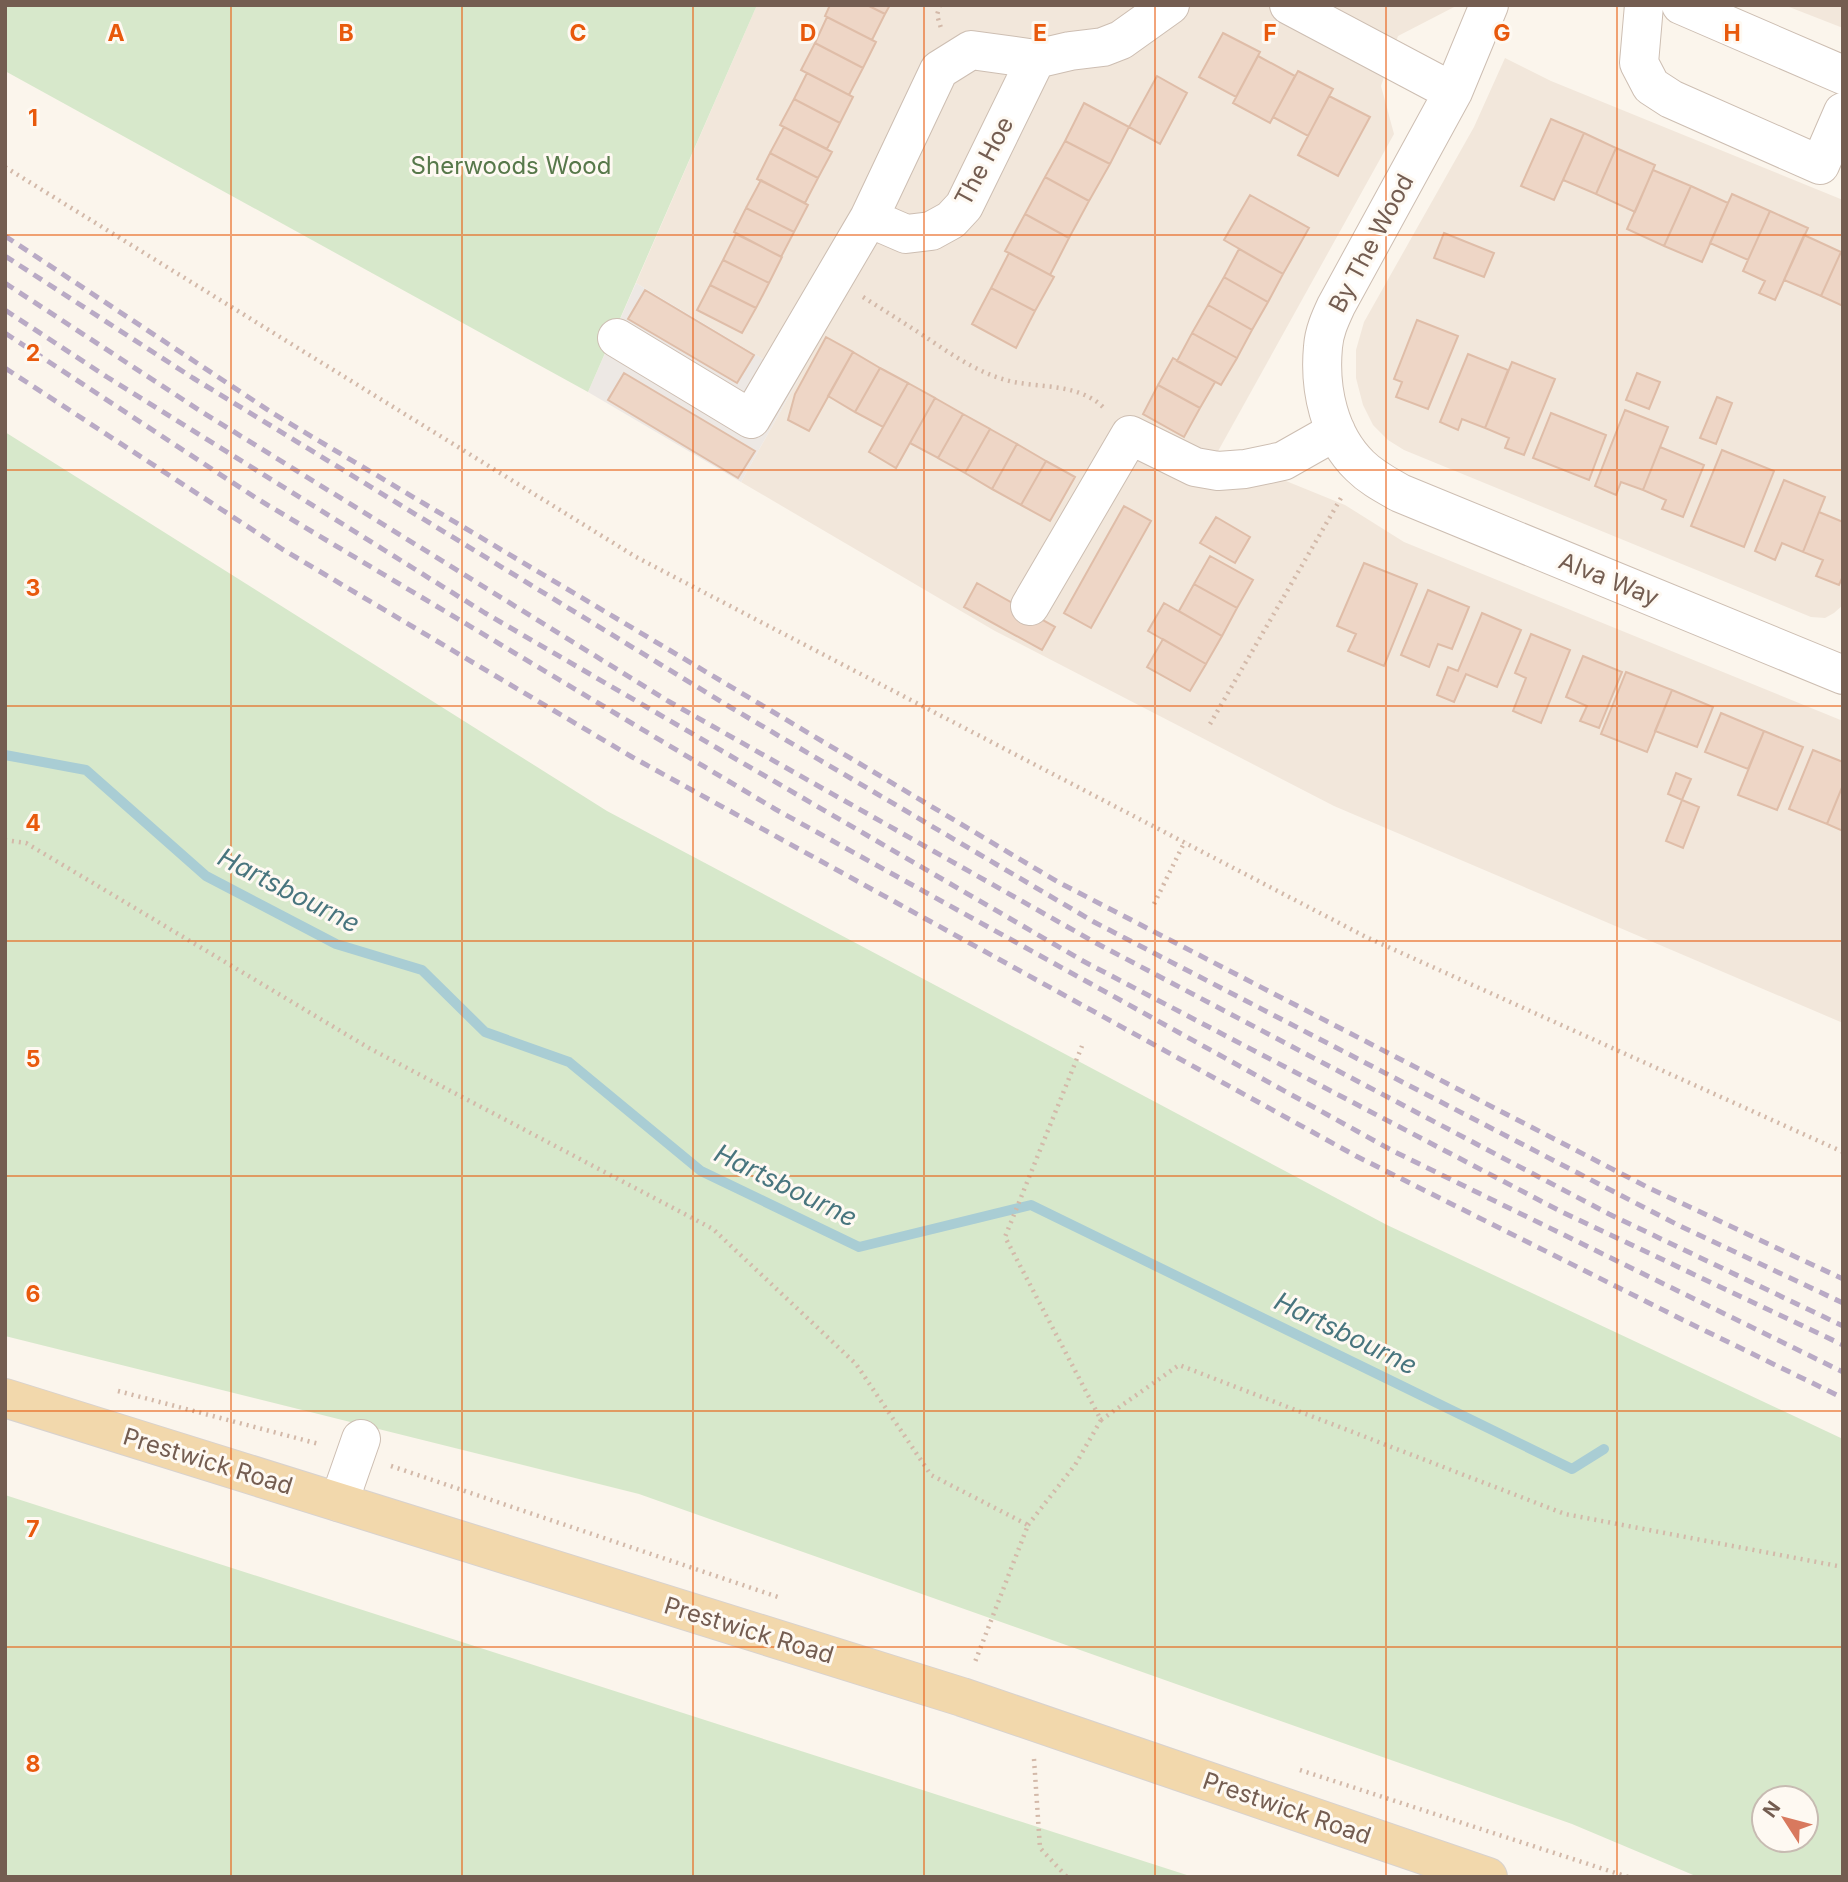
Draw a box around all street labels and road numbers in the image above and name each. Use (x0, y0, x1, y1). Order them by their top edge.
street label: The Hoe (949, 112, 1019, 210)
street label: By The Wood (1322, 169, 1420, 317)
street label: Alva Way (1555, 546, 1663, 612)
street label: Prestwick Road (120, 1421, 296, 1501)
street label: Prestwick Road (661, 1590, 837, 1670)
street label: Prestwick Road (1199, 1766, 1375, 1850)

